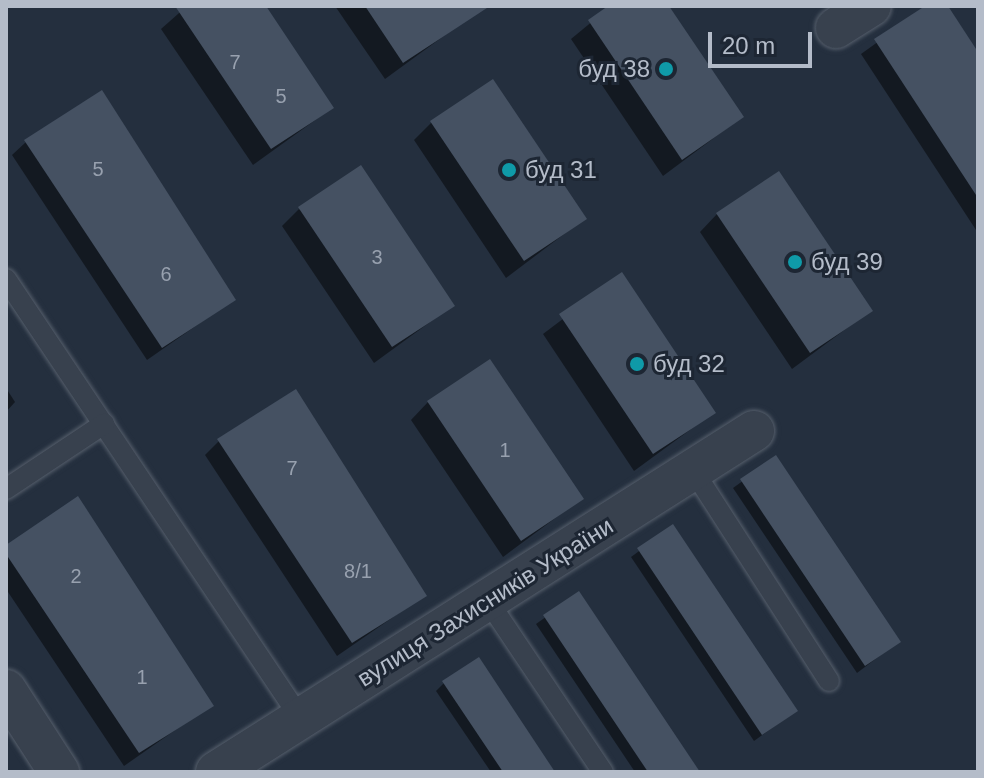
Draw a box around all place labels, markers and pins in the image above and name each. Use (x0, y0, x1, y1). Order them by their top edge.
place label: буд 38 (578, 55, 650, 83)
marker: буд 38 (657, 60, 675, 78)
place label: буд 31 (525, 156, 597, 184)
marker: буд 31 (500, 161, 518, 179)
place label: буд 39 (811, 248, 883, 276)
marker: буд 39 (786, 253, 804, 271)
place label: буд 32 (653, 350, 725, 378)
marker: буд 32 (628, 355, 646, 373)

